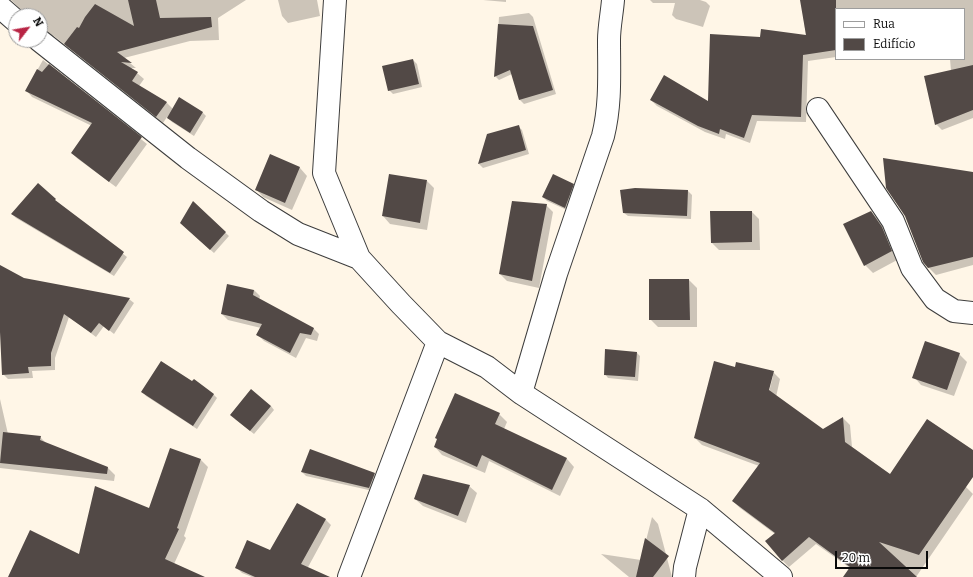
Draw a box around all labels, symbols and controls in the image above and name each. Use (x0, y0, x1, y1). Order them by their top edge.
north arrow (8, 8, 48, 48)
legend (835, 8, 965, 60)
text: N (30, 15, 46, 29)
text: Rua (873, 17, 895, 31)
text: Edifício (873, 37, 915, 51)
scale bar (837, 543, 930, 569)
text: 20 m (842, 551, 870, 565)

